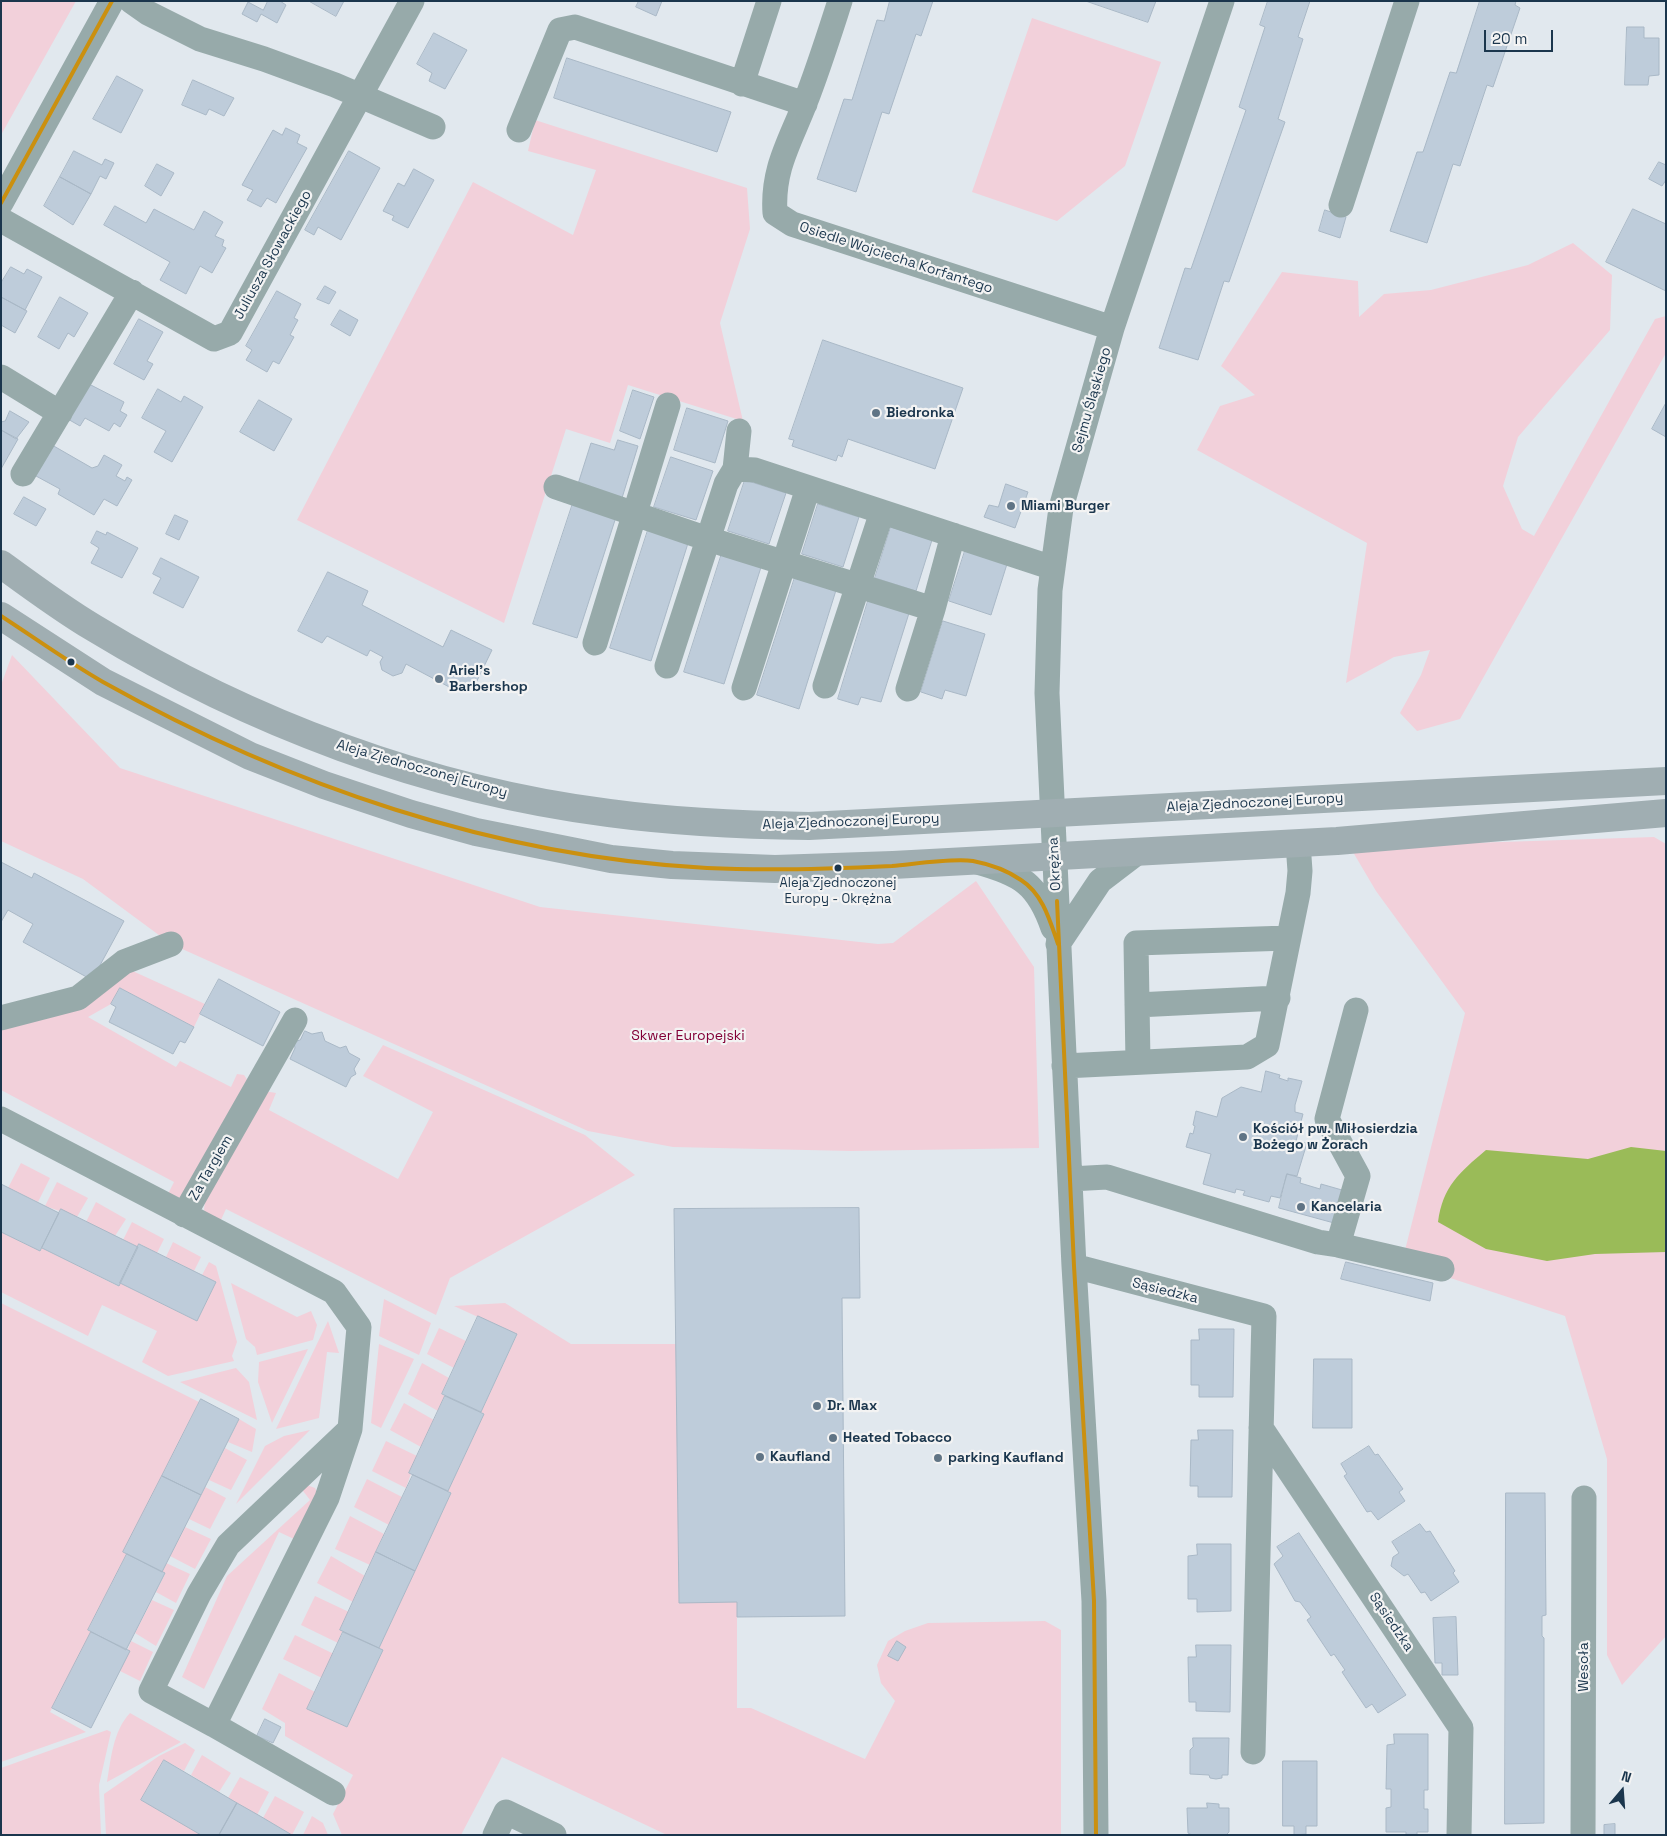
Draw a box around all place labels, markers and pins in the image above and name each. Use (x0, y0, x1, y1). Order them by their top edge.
place label: Biedronka (886, 405, 954, 421)
marker: Biedronka (870, 407, 882, 419)
place label: Miami Burger (1021, 498, 1110, 514)
marker: Miami Burger (1005, 500, 1017, 512)
unlabelled marker (66, 657, 76, 667)
place label: Ariel's Barbershop (449, 663, 528, 696)
marker: Ariel's Barbershop (433, 673, 445, 685)
marker: Aleja Zjednoczonej Europy - Okrężna (833, 863, 843, 873)
place label: Aleja Zjednoczonej Europy - Okrężna (780, 875, 896, 906)
place label: Kościół pw. Miłosierdzia Bożego w Żorach (1253, 1121, 1418, 1154)
marker: Kościół pw. Miłosierdzia Bożego w Żorach (1237, 1131, 1249, 1143)
place label: Kancelaria (1311, 1199, 1382, 1215)
marker: Kancelaria (1295, 1201, 1307, 1213)
place label: Dr. Max (827, 1398, 877, 1414)
marker: Dr. Max (811, 1400, 823, 1412)
place label: Heated Tobacco (843, 1430, 952, 1446)
marker: Heated Tobacco (827, 1432, 839, 1444)
place label: Kaufland (770, 1449, 830, 1465)
place label: parking Kaufland (948, 1450, 1064, 1466)
marker: Kaufland (754, 1451, 766, 1463)
marker: parking Kaufland (932, 1452, 944, 1464)

